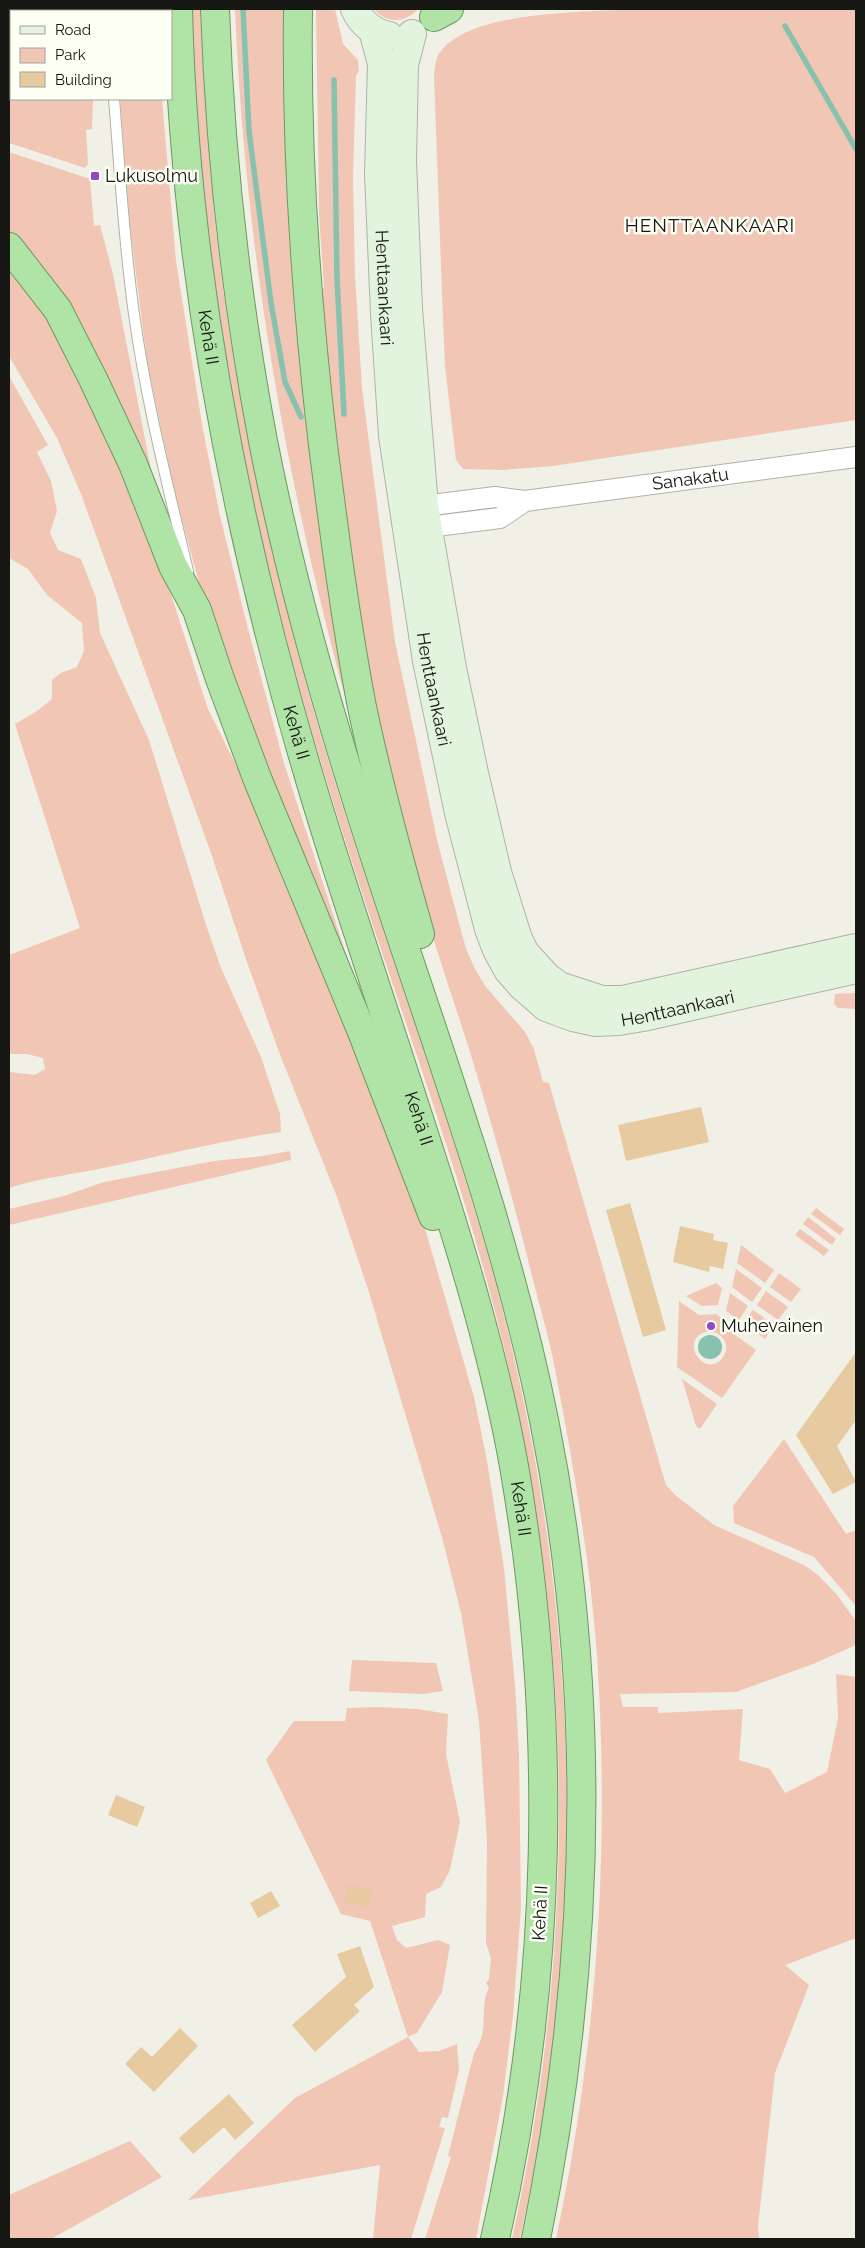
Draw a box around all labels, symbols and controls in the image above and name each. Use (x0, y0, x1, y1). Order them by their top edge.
legend (10, 10, 172, 100)
text: Road (55, 21, 91, 39)
text: Park (55, 46, 86, 64)
text: Building (55, 71, 112, 89)
place label: Lukusolmu (105, 165, 198, 186)
marker: Lukusolmu (89, 170, 101, 182)
district label: HENTTAANKAARI (625, 214, 795, 236)
street label: Henttaankaari (371, 229, 398, 346)
street label: Kehä II (194, 308, 223, 366)
street label: Sanakatu (651, 463, 730, 494)
street label: Henttaankaari (413, 631, 456, 748)
street label: Kehä II (279, 703, 314, 762)
street label: Henttaankaari (619, 986, 736, 1031)
street label: Kehä II (401, 1089, 438, 1148)
place label: Muhevainen (721, 1315, 823, 1336)
marker: Muhevainen (705, 1320, 717, 1332)
street label: Kehä II (507, 1480, 536, 1538)
street label: Kehä II (528, 1885, 551, 1941)

